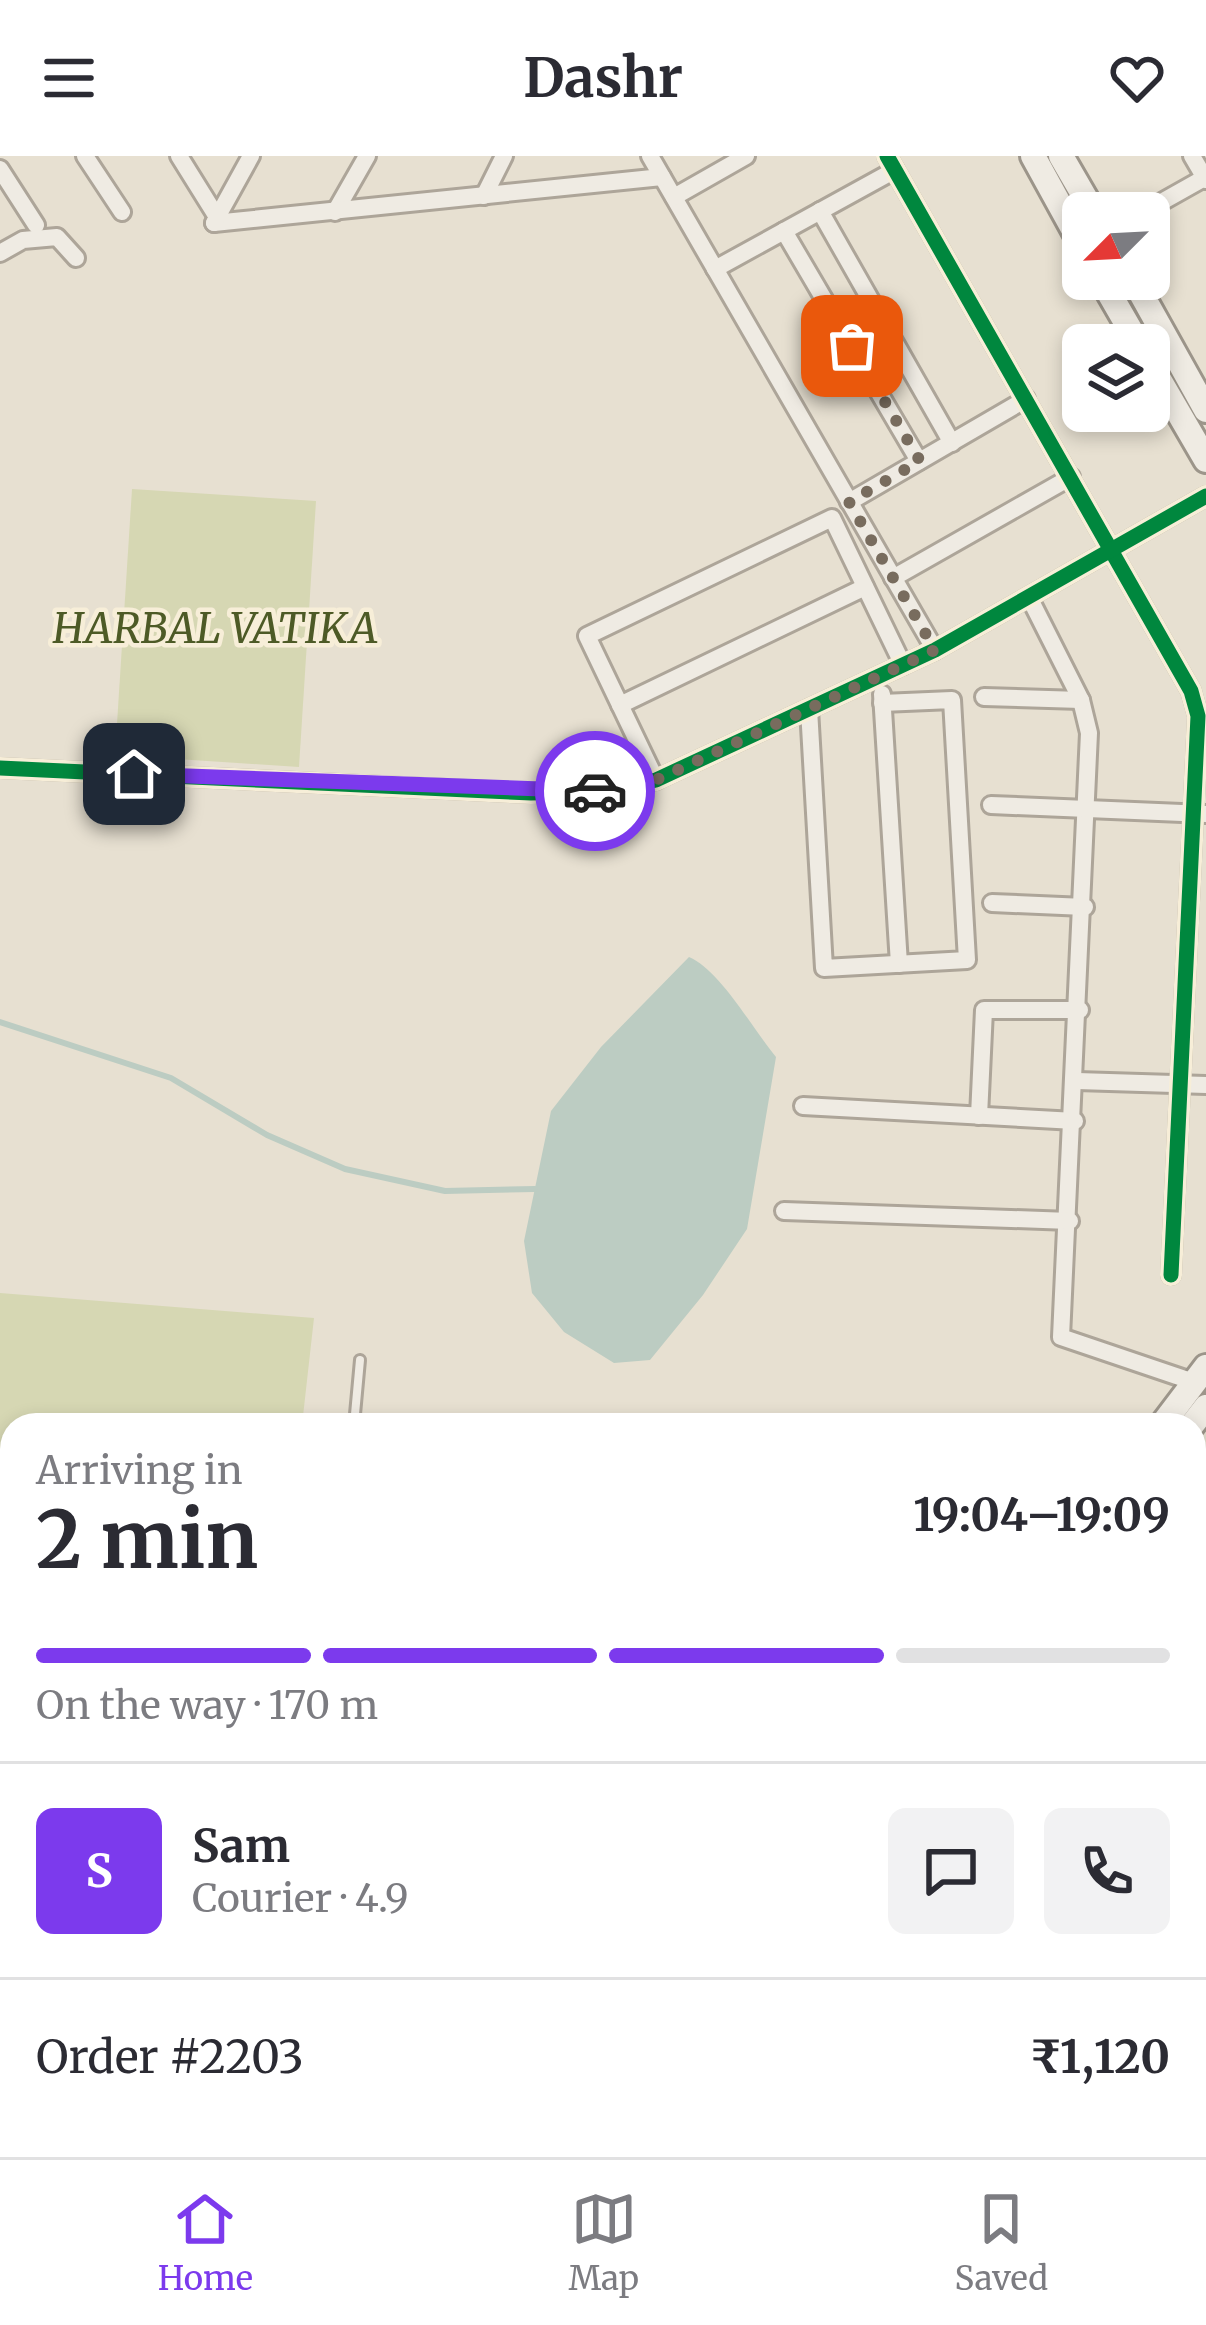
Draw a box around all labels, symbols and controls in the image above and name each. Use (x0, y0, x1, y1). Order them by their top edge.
text: Dashr (523, 44, 683, 112)
icon: menu (36, 45, 102, 111)
icon: heart (1104, 45, 1170, 111)
north arrow (1062, 192, 1170, 300)
map controls (1062, 192, 1170, 432)
pin (801, 295, 903, 397)
icon: bag (819, 313, 885, 379)
button: layers (1062, 324, 1170, 432)
park label: HARBAL VATIKA (52, 602, 378, 654)
pin (83, 723, 185, 825)
courier (535, 731, 655, 851)
icon: home (101, 741, 167, 807)
icon: car (562, 758, 628, 824)
text: Arriving in (36, 1446, 243, 1495)
text: 19:04–19:09 (913, 1487, 1170, 1543)
text: 2 min (36, 1491, 258, 1589)
text: On the way · 170 m (36, 1681, 378, 1730)
button: chat (888, 1808, 1014, 1934)
button: phone (1044, 1808, 1170, 1934)
text: Sam (192, 1818, 290, 1874)
text: S (85, 1843, 113, 1899)
text: Courier · 4.9 (192, 1874, 409, 1923)
text: Order #2203 (36, 2029, 304, 2085)
text: ₹1,120 (1029, 2029, 1170, 2085)
tab: Home (158, 2186, 253, 2299)
tab: Map (569, 2186, 639, 2299)
tab: Saved (955, 2186, 1048, 2299)

